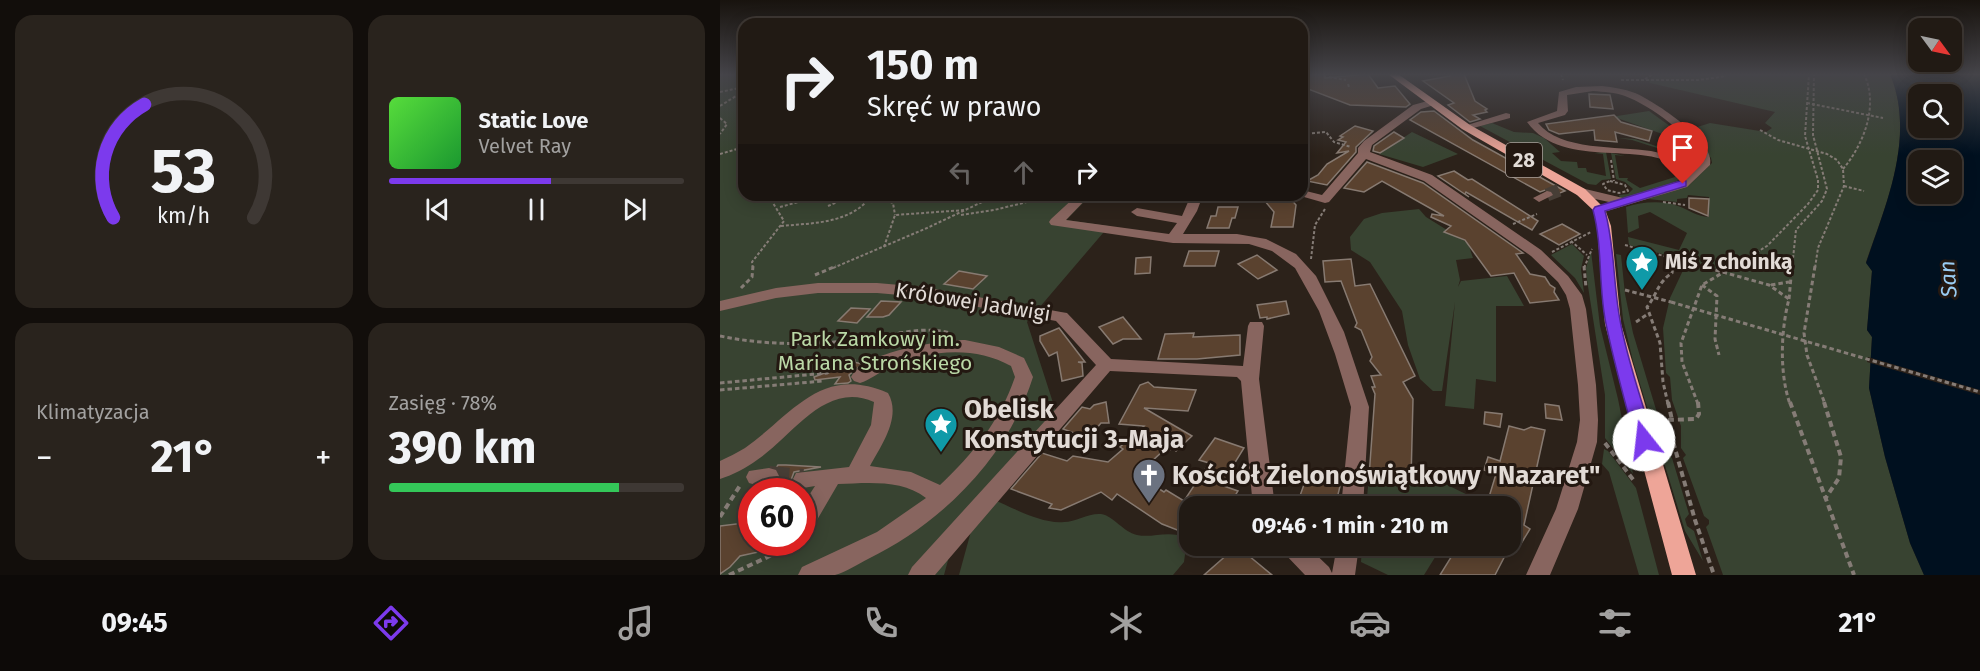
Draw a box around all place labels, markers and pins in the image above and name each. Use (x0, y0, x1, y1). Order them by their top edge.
pin (1657, 122, 1708, 184)
place icon: Miś z choinką (1624, 244, 1660, 291)
place label: Miś z choinką (1665, 249, 1792, 275)
place label: Obelisk Konstytucji 3-Maja (964, 394, 1184, 455)
place icon: Obelisk Konstytucji 3-Maja (923, 406, 959, 453)
church icon: Kościół Zielonoświątkowy "Nazaret" (1131, 457, 1167, 504)
place label: Kościół Zielonoświątkowy "Nazaret" (1172, 460, 1600, 491)

